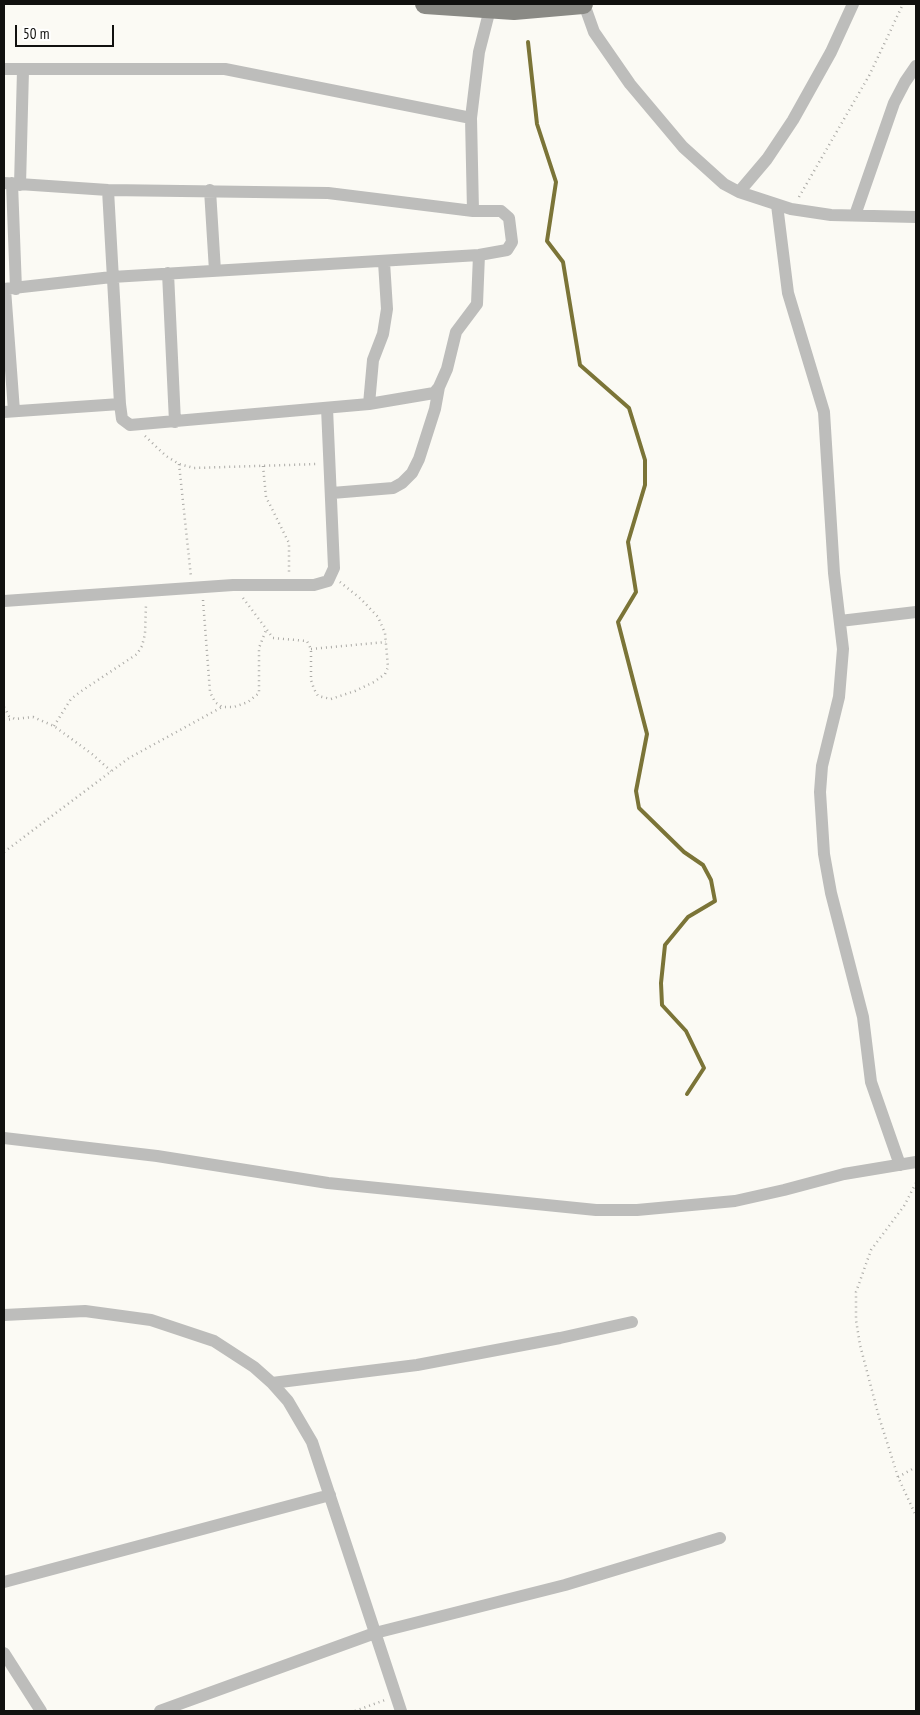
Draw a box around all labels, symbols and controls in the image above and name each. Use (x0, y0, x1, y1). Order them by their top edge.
scale bar (18, 15, 116, 47)
text: 50 m (23, 24, 49, 43)

